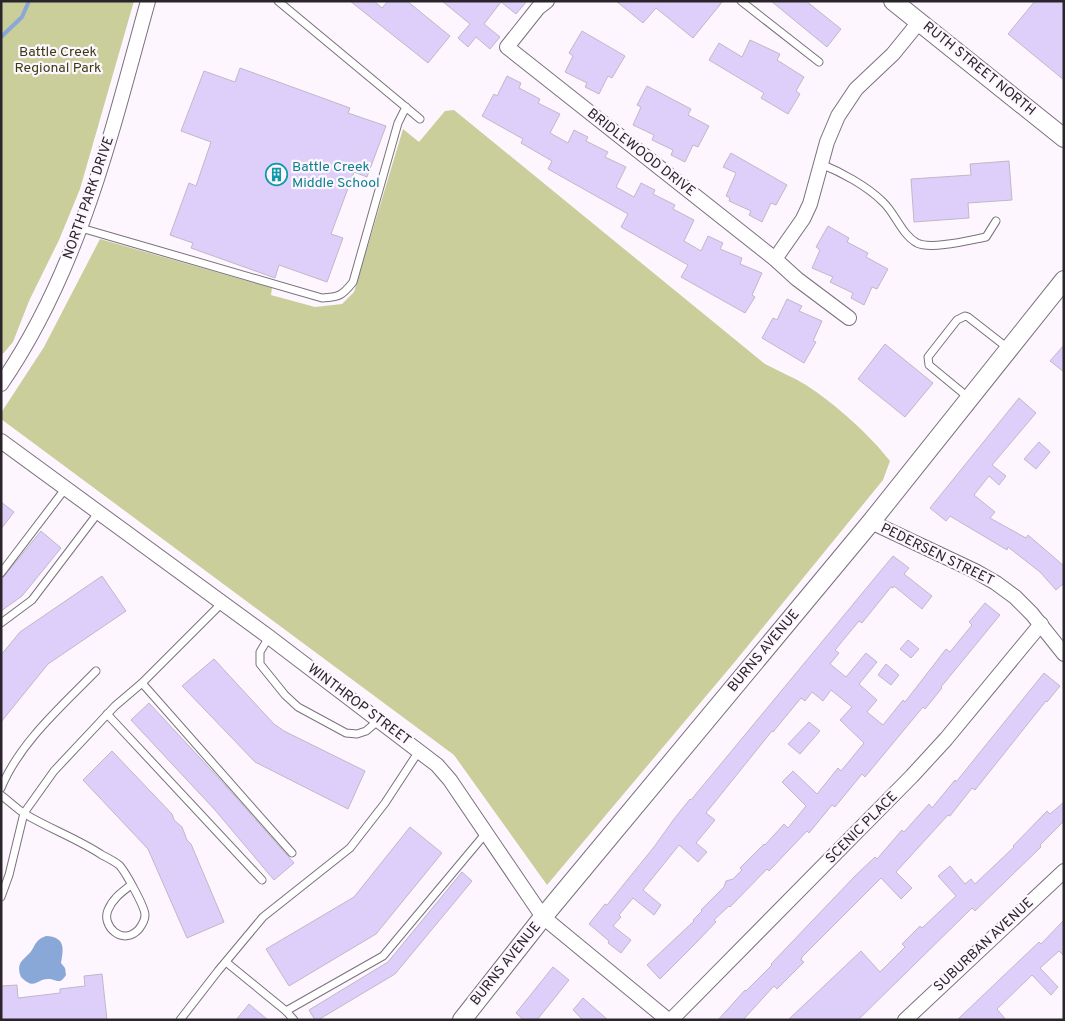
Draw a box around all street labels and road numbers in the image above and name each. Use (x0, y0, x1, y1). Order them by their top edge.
street label: RUTH STREET NORTH (919, 18, 1039, 120)
street label: BRIDLEWOOD DRIVE (583, 105, 699, 201)
street label: NORTH PARK DRIVE (60, 134, 118, 262)
street label: PEDERSEN STREET (877, 520, 997, 590)
street label: BURNS AVENUE (725, 606, 803, 696)
street label: WINTHROP STREET (304, 661, 414, 749)
street label: SCENIC PLACE (822, 788, 902, 868)
street label: SUBURBAN AVENUE (931, 894, 1037, 996)
street label: BURNS AVENUE (467, 919, 545, 1009)

